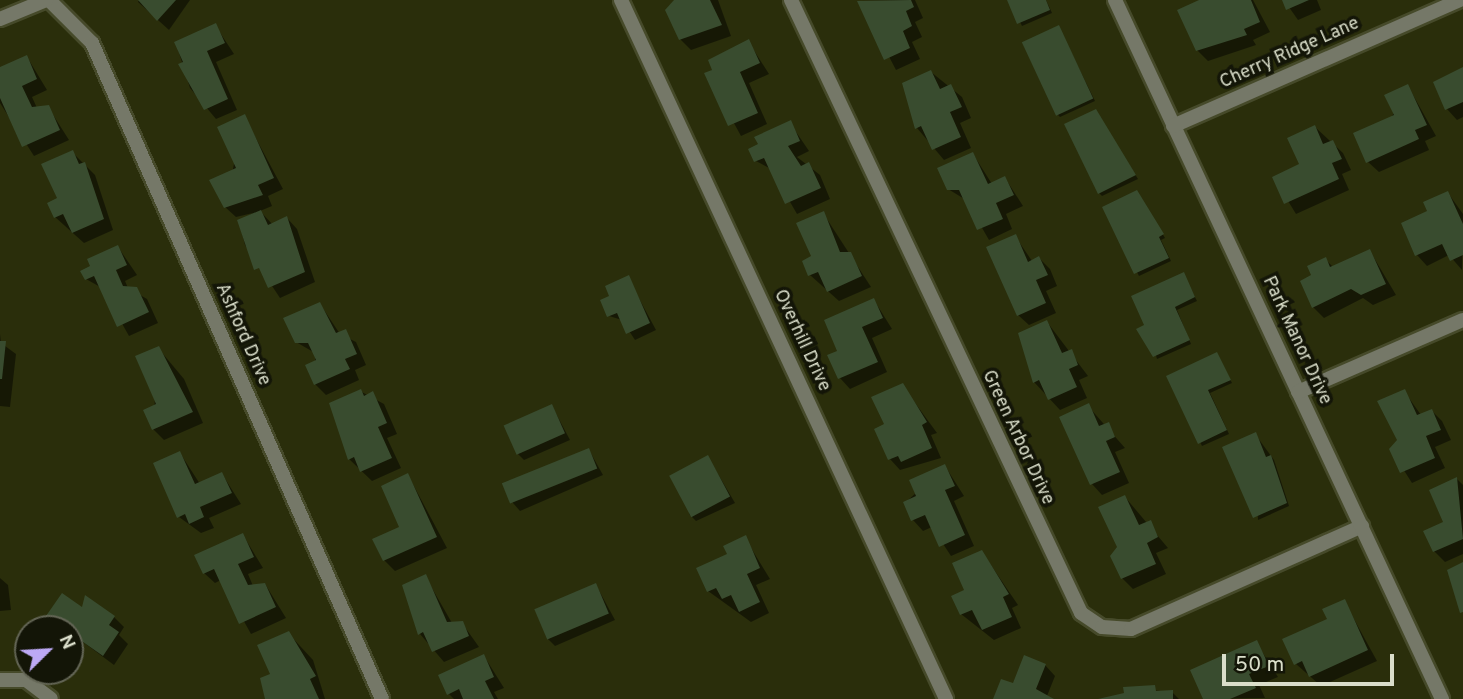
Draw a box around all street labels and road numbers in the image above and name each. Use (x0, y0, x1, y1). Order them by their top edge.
street label: Cherry Ridge Lane (1217, 14, 1363, 94)
street label: Park Manor Drive (1257, 273, 1335, 409)
street label: Ashford Drive (210, 280, 274, 390)
street label: Overhill Drive (768, 287, 834, 395)
street label: Green Arbor Drive (976, 367, 1058, 509)

